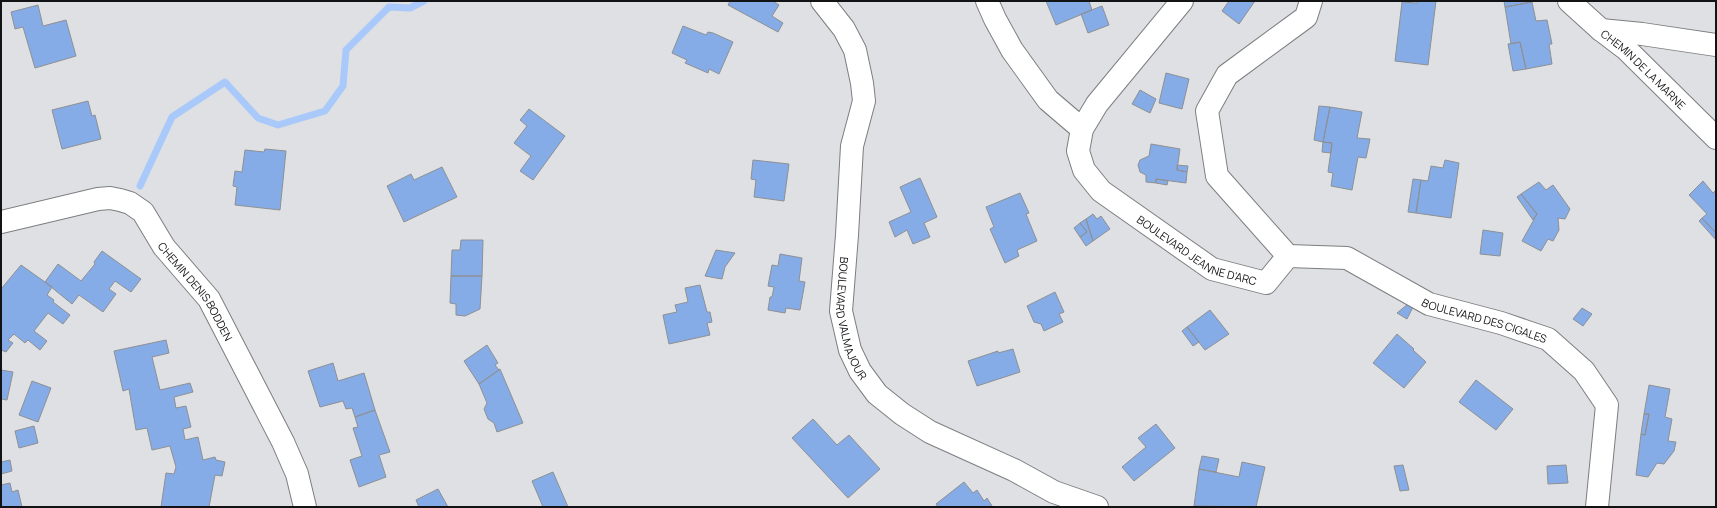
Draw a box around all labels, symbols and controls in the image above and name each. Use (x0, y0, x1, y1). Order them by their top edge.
street label: CHEMIN DE LA MARNE (1598, 25, 1689, 112)
street label: BOULEVARD JEANNE D'ARC (1134, 211, 1259, 288)
street label: CHEMIN DENIS BODDEN (155, 239, 237, 343)
street label: BOULEVARD VALMAJOUR (834, 256, 871, 382)
street label: BOULEVARD DES CIGALES (1419, 294, 1549, 346)

